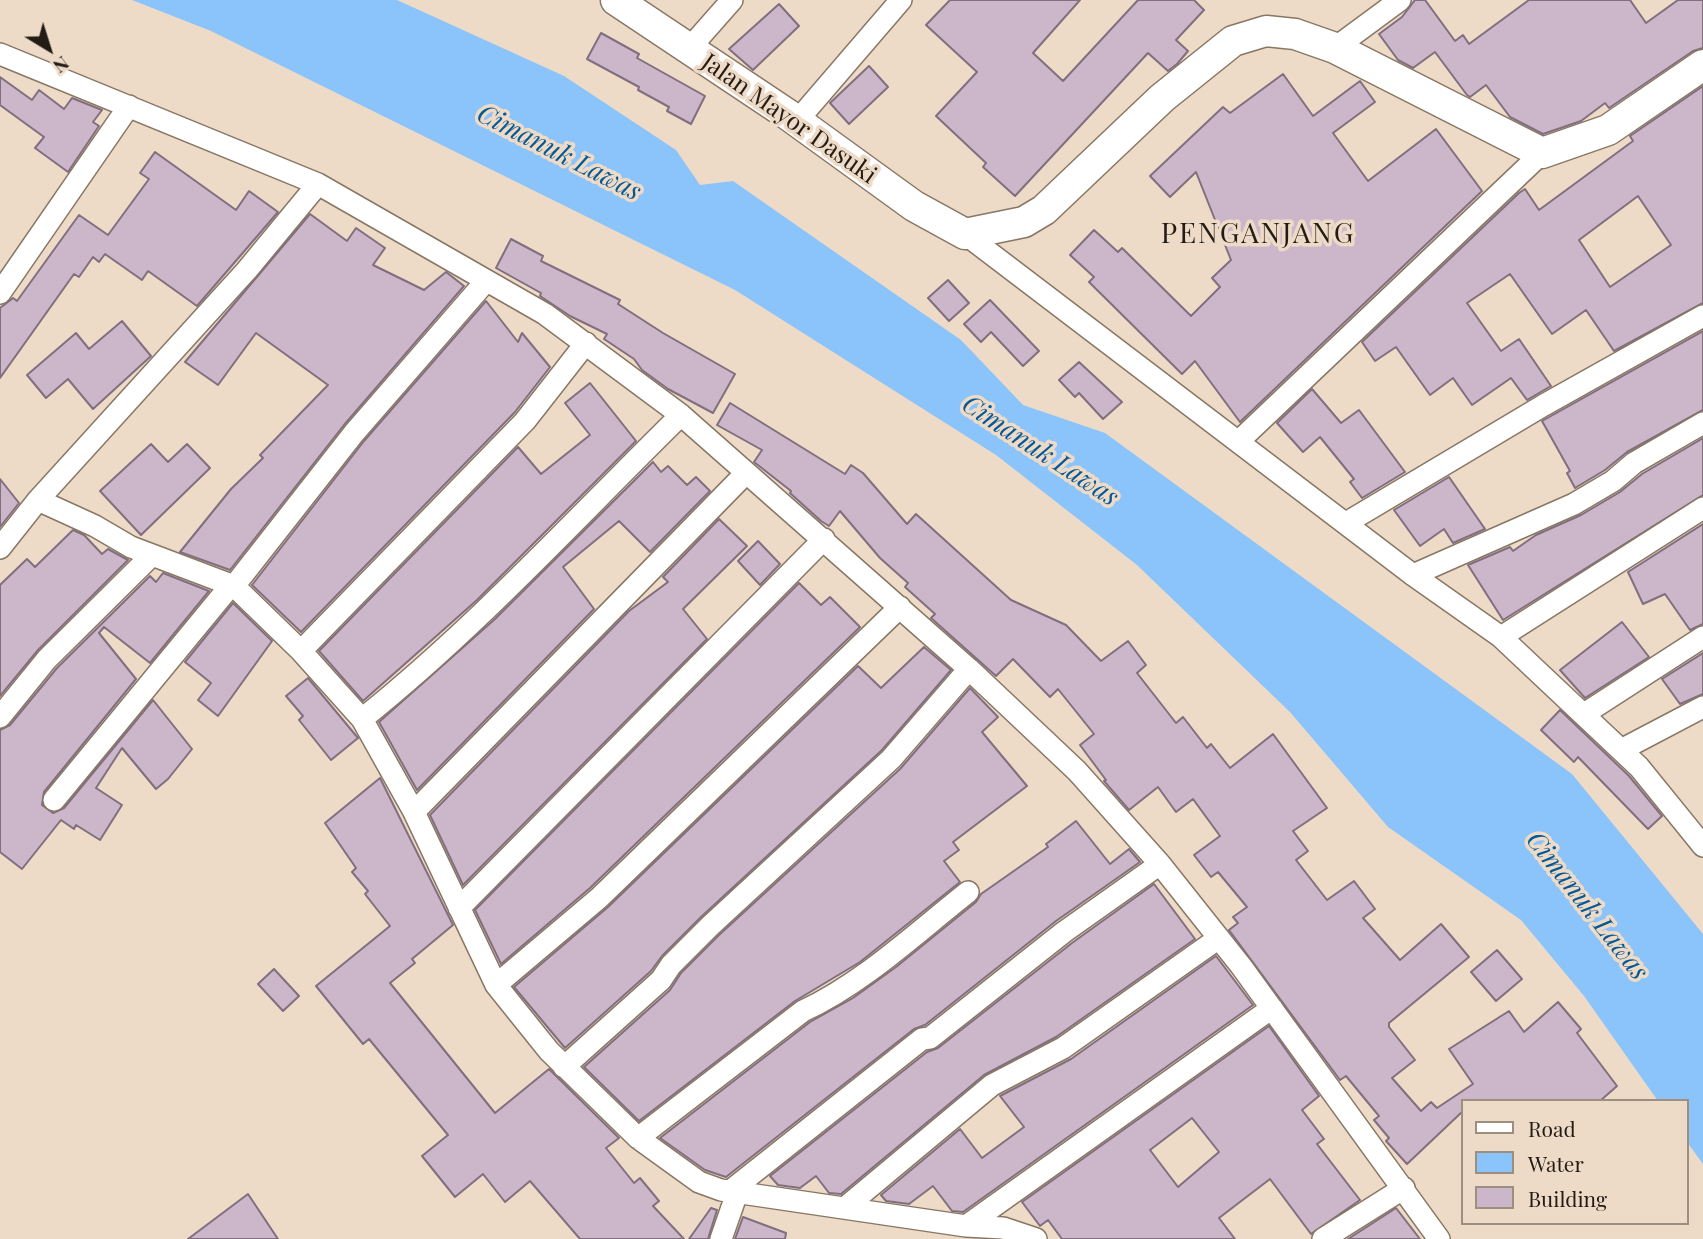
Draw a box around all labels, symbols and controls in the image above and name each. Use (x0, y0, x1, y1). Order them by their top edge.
north arrow (14, 14, 84, 84)
street label: Jalan Mayor Dasuki (696, 48, 882, 190)
text: N (49, 51, 75, 80)
water label: Cimanuk Lawas (472, 98, 646, 208)
district label: PENGANJANG (1162, 217, 1354, 251)
water label: Cimanuk Lawas (956, 389, 1124, 513)
water label: Cimanuk Lawas (1519, 826, 1655, 986)
legend (1462, 1099, 1689, 1225)
text: Road (1528, 1114, 1576, 1142)
text: Water (1528, 1149, 1584, 1177)
text: Building (1528, 1184, 1607, 1212)

